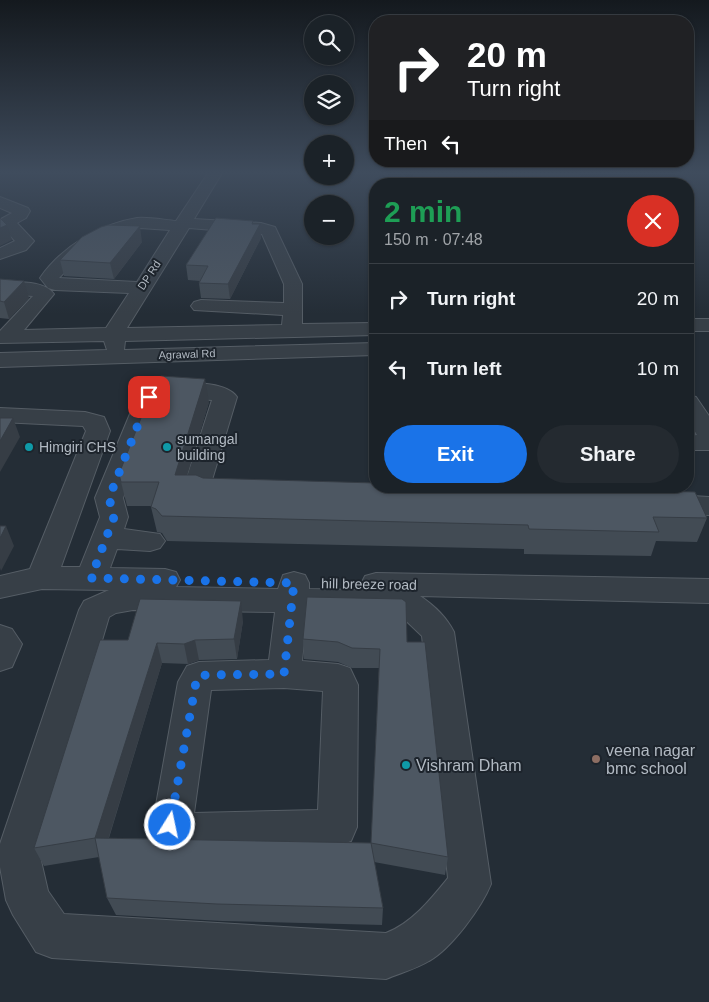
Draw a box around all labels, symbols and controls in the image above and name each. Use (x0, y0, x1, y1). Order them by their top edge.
map controls (304, 15, 354, 245)
button: search (304, 15, 354, 65)
icon: right (384, 35, 449, 100)
text: 20 m (467, 35, 547, 74)
button: layers (304, 75, 354, 125)
text: Turn right (467, 76, 560, 101)
icon: left (437, 130, 465, 158)
text: Then (384, 133, 427, 154)
button: + (304, 135, 354, 185)
button: − (304, 195, 354, 245)
text: 2 min (384, 195, 462, 228)
button: close (627, 195, 679, 247)
text: 150 m · 07:48 (384, 231, 483, 248)
street label: DP Rd (135, 258, 163, 292)
icon: right (384, 285, 412, 313)
text: Turn right (427, 288, 515, 309)
text: 20 m (637, 288, 679, 309)
street label: Agrawal Rd (158, 347, 216, 361)
icon: left (384, 355, 412, 383)
text: Turn left (427, 358, 502, 379)
text: 10 m (637, 358, 679, 379)
pin (128, 376, 170, 418)
icon: arrive (135, 383, 163, 411)
button: Exit (384, 425, 527, 483)
button: Share (537, 425, 679, 483)
place label: sumangal building (177, 431, 238, 463)
place label: Himgiri CHS (39, 439, 116, 455)
marker: Himgiri CHS (23, 441, 35, 453)
marker: sumangal building (161, 441, 173, 453)
street label: hill breeze road (321, 575, 417, 593)
place label: veena nagar bmc school (606, 742, 696, 777)
marker: veena nagar bmc school (590, 753, 602, 765)
place label: Vishram Dham (416, 757, 522, 774)
marker: Vishram Dham (400, 759, 412, 771)
position arrow (143, 798, 195, 850)

